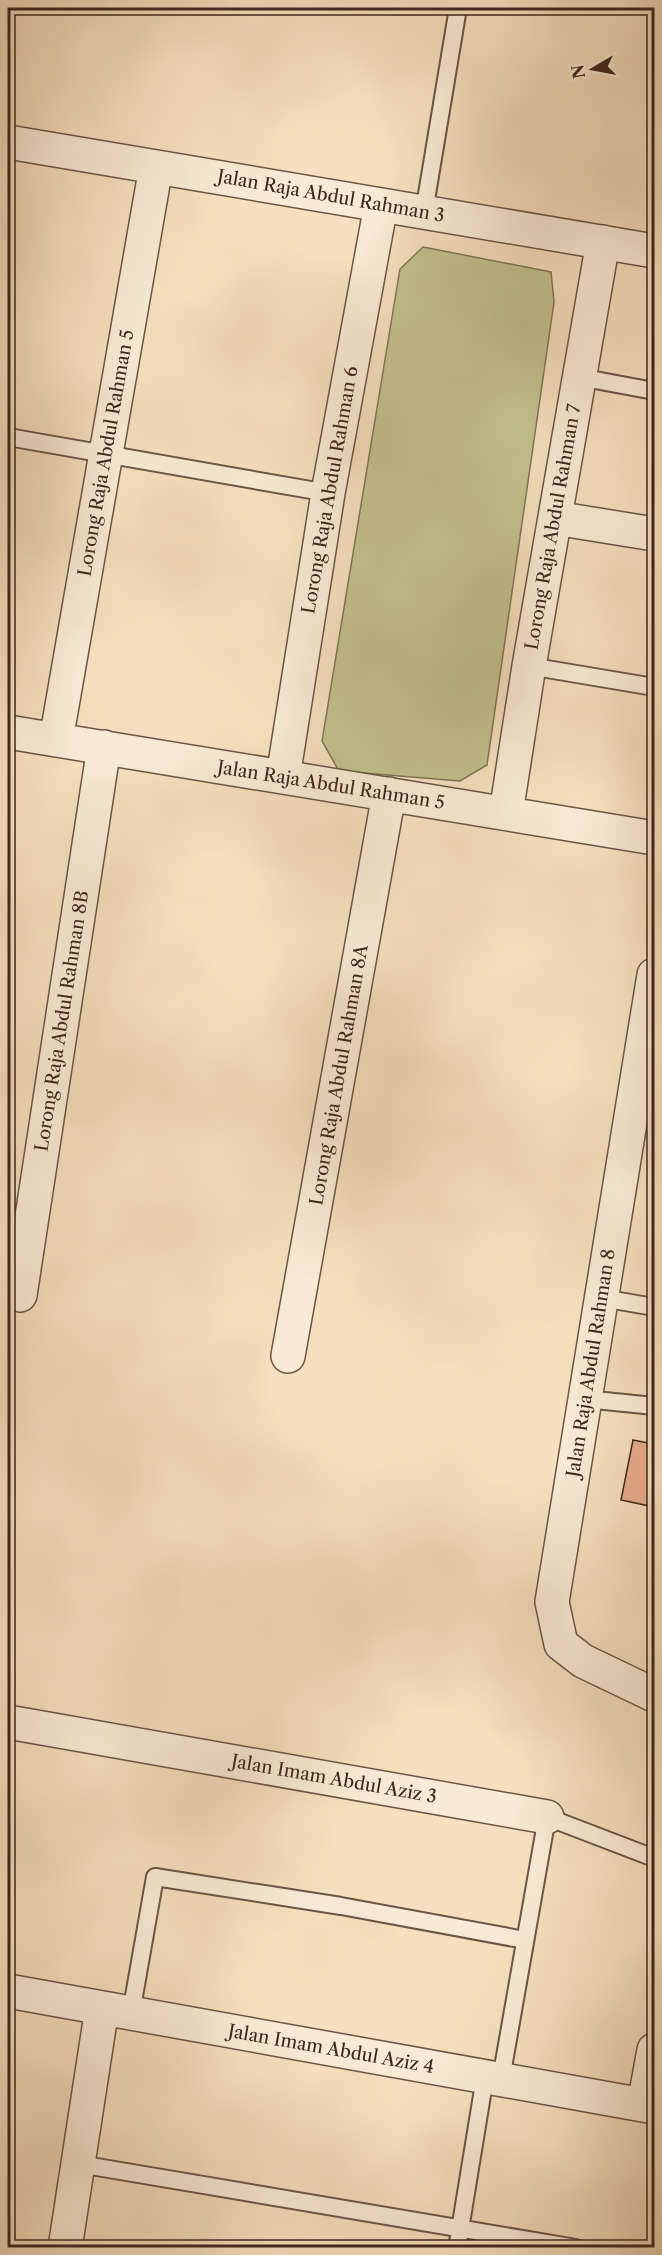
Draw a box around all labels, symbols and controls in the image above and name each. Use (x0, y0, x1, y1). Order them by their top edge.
north arrow (563, 39, 623, 99)
text: N (567, 63, 589, 80)
street label: Jalan Raja Abdul Rahman 3 (213, 165, 446, 227)
street label: Lorong Raja Abdul Rahman 5 (73, 328, 139, 578)
street label: Lorong Raja Abdul Rahman 6 (297, 364, 363, 616)
street label: Lorong Raja Abdul Rahman 7 (521, 402, 586, 652)
street label: Jalan Raja Abdul Rahman 5 (213, 756, 446, 814)
street label: Lorong Raja Abdul Rahman 8B (31, 889, 93, 1153)
street label: Lorong Raja Abdul Rahman 8A (305, 942, 373, 1207)
street label: Jalan Raja Abdul Rahman 8 (562, 1247, 620, 1482)
street label: Jalan Imam Abdul Aziz 3 (227, 1750, 438, 1808)
street label: Jalan Imam Abdul Aziz 4 (223, 2020, 436, 2078)

